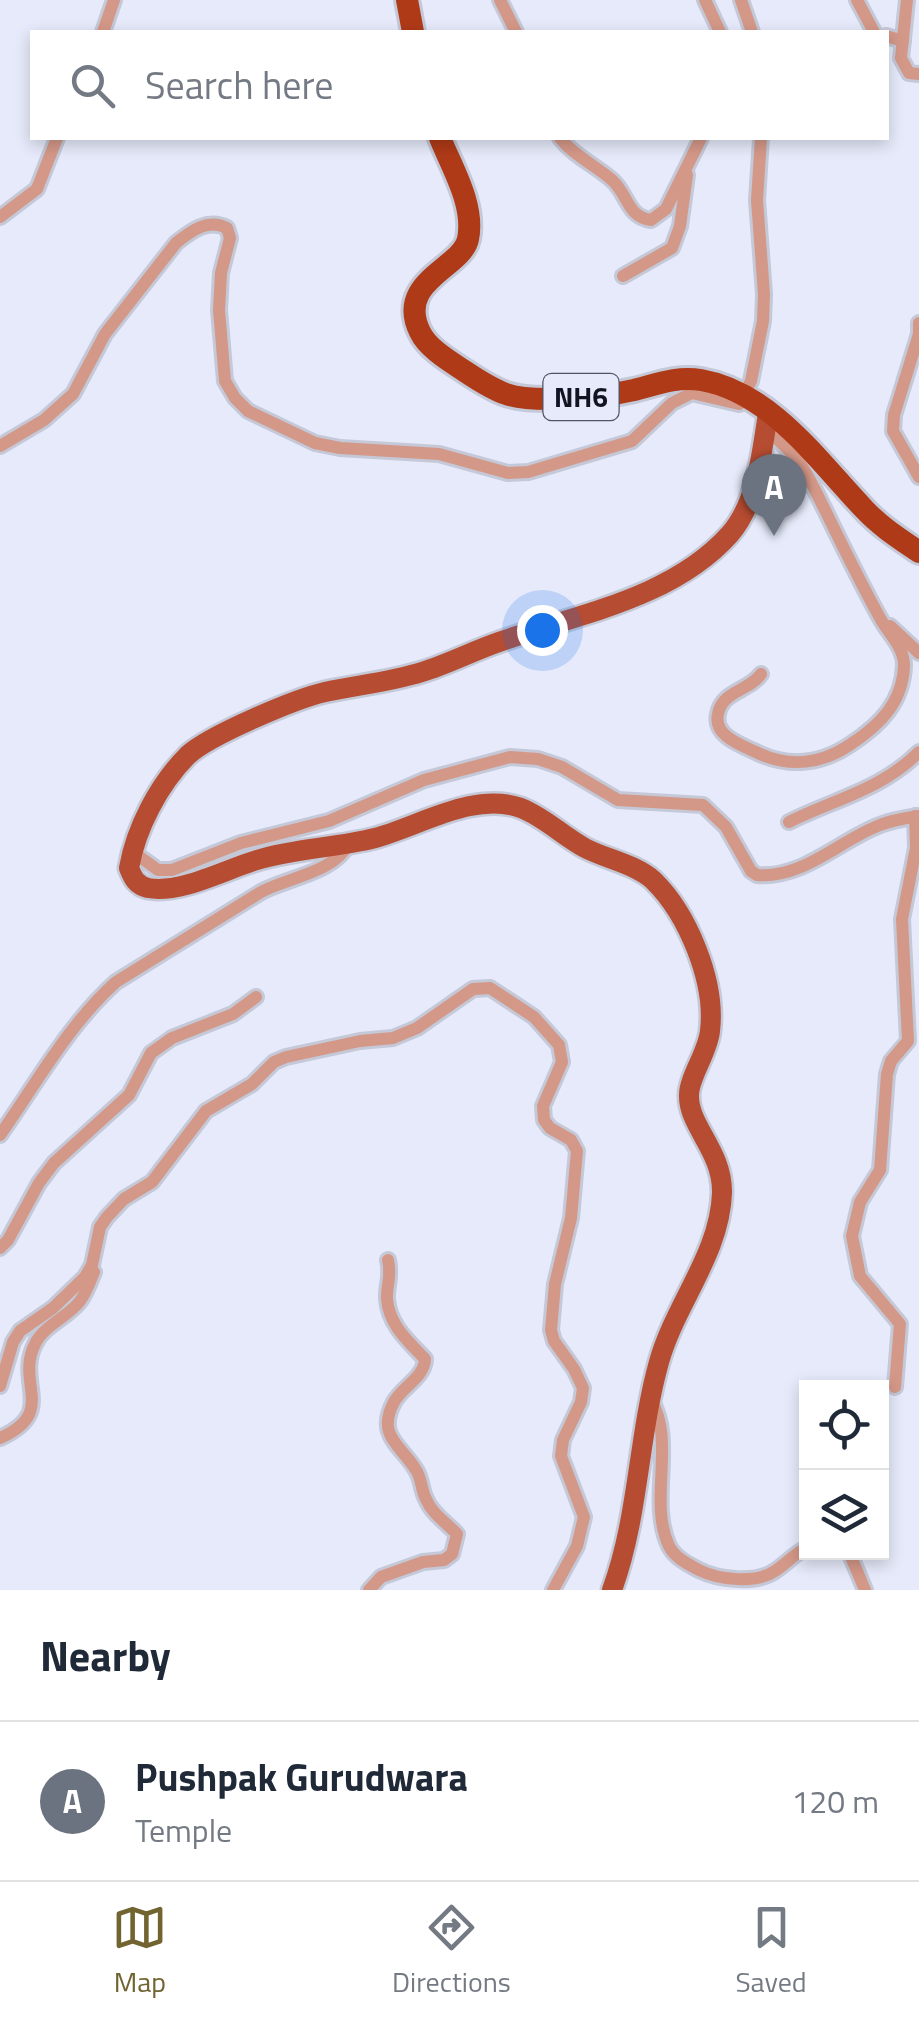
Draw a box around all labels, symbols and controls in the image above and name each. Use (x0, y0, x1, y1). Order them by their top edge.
search box (30, 30, 889, 140)
text: Search here (145, 56, 333, 114)
icon: search (65, 58, 120, 113)
road number: NH6 (544, 374, 618, 420)
pin: A (742, 454, 806, 536)
your location (517, 605, 568, 656)
map controls (799, 1380, 889, 1560)
button: locate (799, 1380, 889, 1470)
button: layers (799, 1470, 889, 1560)
text: Nearby (40, 1623, 171, 1687)
text: Pushpak Gurudwara (135, 1748, 468, 1806)
text: A (63, 1777, 82, 1825)
text: 120 m (791, 1777, 879, 1825)
text: Temple (135, 1806, 232, 1854)
tab: Map (112, 1900, 167, 2003)
tab: Directions (392, 1900, 511, 2003)
tab: Saved (735, 1900, 807, 2003)

